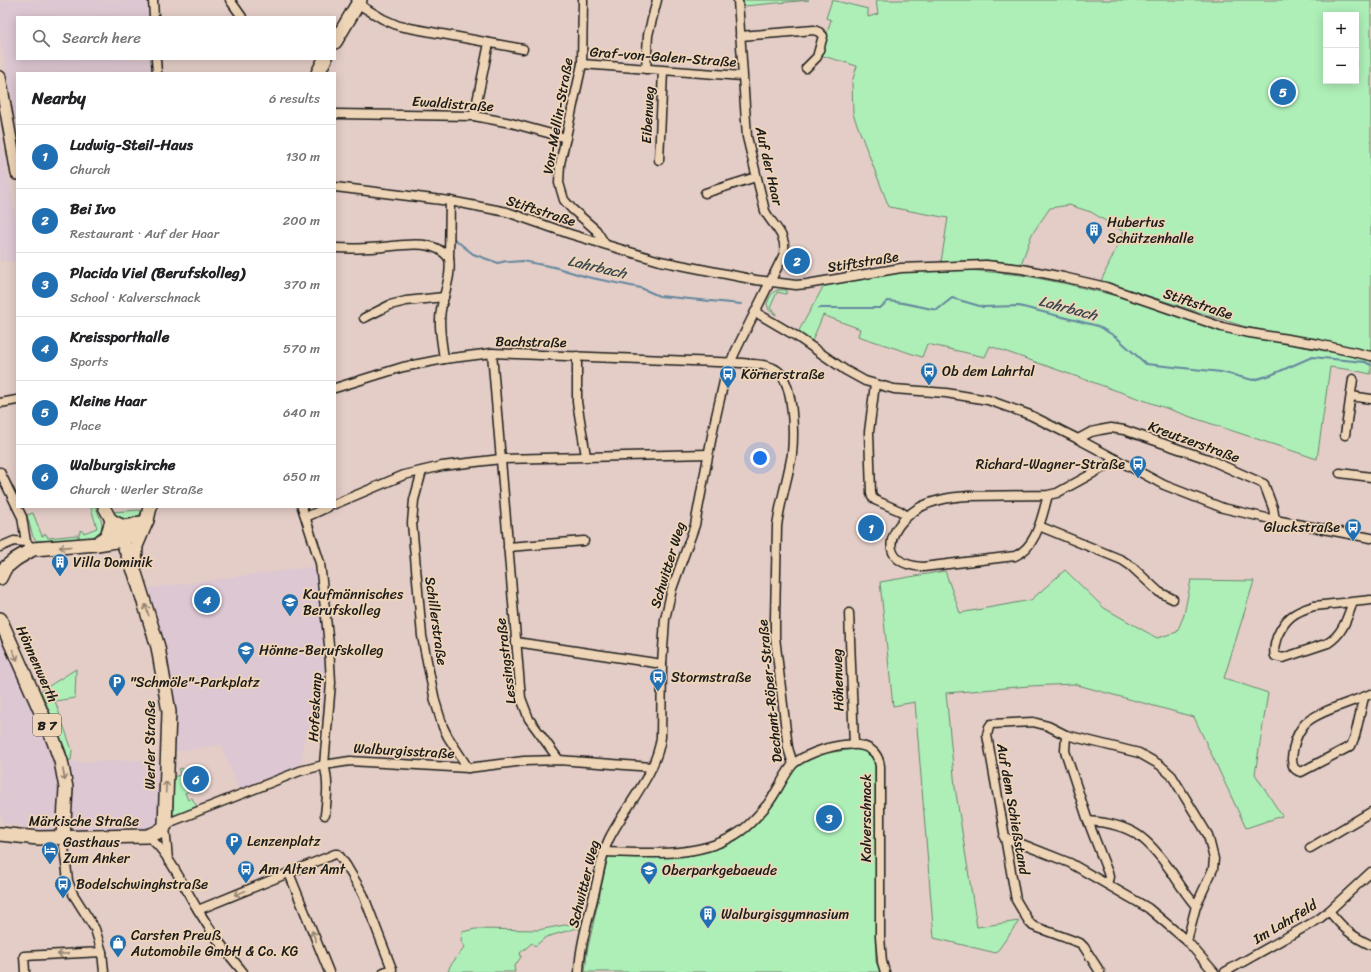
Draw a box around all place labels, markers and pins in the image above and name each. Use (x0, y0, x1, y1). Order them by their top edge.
pin: 5 (1270, 77, 1296, 107)
place label: Hubertus Schützenhalle (1107, 210, 1194, 251)
building icon: Hubertus Schützenhalle (1084, 220, 1104, 245)
pin: 2 (784, 246, 810, 276)
place label: Ob dem Lahrtal (942, 359, 1036, 384)
bus stop icon: Ob dem Lahrtal (919, 361, 939, 386)
place label: Körnerstraße (741, 362, 825, 387)
bus stop icon: Körnerstraße (718, 364, 738, 389)
place label: Richard-Wagner-Straße (976, 452, 1125, 477)
bus stop icon: Richard-Wagner-Straße (1128, 454, 1148, 479)
pin: 1 (858, 513, 884, 543)
place label: Gluckstraße (1264, 515, 1340, 540)
bus stop icon: Gluckstraße (1343, 517, 1363, 542)
place label: Villa Dominik (73, 550, 153, 575)
building icon: Villa Dominik (50, 552, 70, 577)
place label: Kaufmännisches Berufskolleg (303, 582, 404, 623)
pin: 4 (194, 585, 220, 615)
school or university icon: Kaufmännisches Berufskolleg (280, 592, 300, 617)
place label: Hönne-Berufskolleg (259, 638, 384, 663)
school or university icon: Hönne-Berufskolleg (236, 640, 256, 665)
place label: Stormstraße (671, 665, 751, 690)
bus stop icon: Stormstraße (648, 667, 668, 692)
place label: "Schmöle"-Parkplatz (130, 670, 260, 695)
parking icon: "Schmöle"-Parkplatz (107, 672, 127, 697)
pin: 6 (183, 764, 209, 794)
pin: 3 (816, 803, 842, 833)
place label: Lenzenplatz (247, 829, 321, 854)
place label: Gasthaus Zum Anker (63, 830, 131, 871)
parking icon: Lenzenplatz (224, 831, 244, 856)
hotel icon: Gasthaus Zum Anker (40, 840, 60, 865)
place label: Am Alten Amt (258, 857, 347, 882)
place label: Oberparkgebaeude (662, 858, 777, 883)
bus stop icon: Am Alten Amt (236, 859, 256, 884)
school or university icon: Oberparkgebaeude (639, 860, 659, 885)
place label: Bodelschwinghstraße (76, 872, 208, 897)
bus stop icon: Bodelschwinghstraße (53, 874, 73, 899)
place label: Walburgisgymnasium (721, 902, 849, 927)
building icon: Walburgisgymnasium (698, 904, 718, 929)
place label: Carsten Preuß Automobile GmbH & Co. KG (130, 923, 299, 964)
shop icon: Carsten Preuß Automobile GmbH & Co. KG (108, 933, 128, 958)

